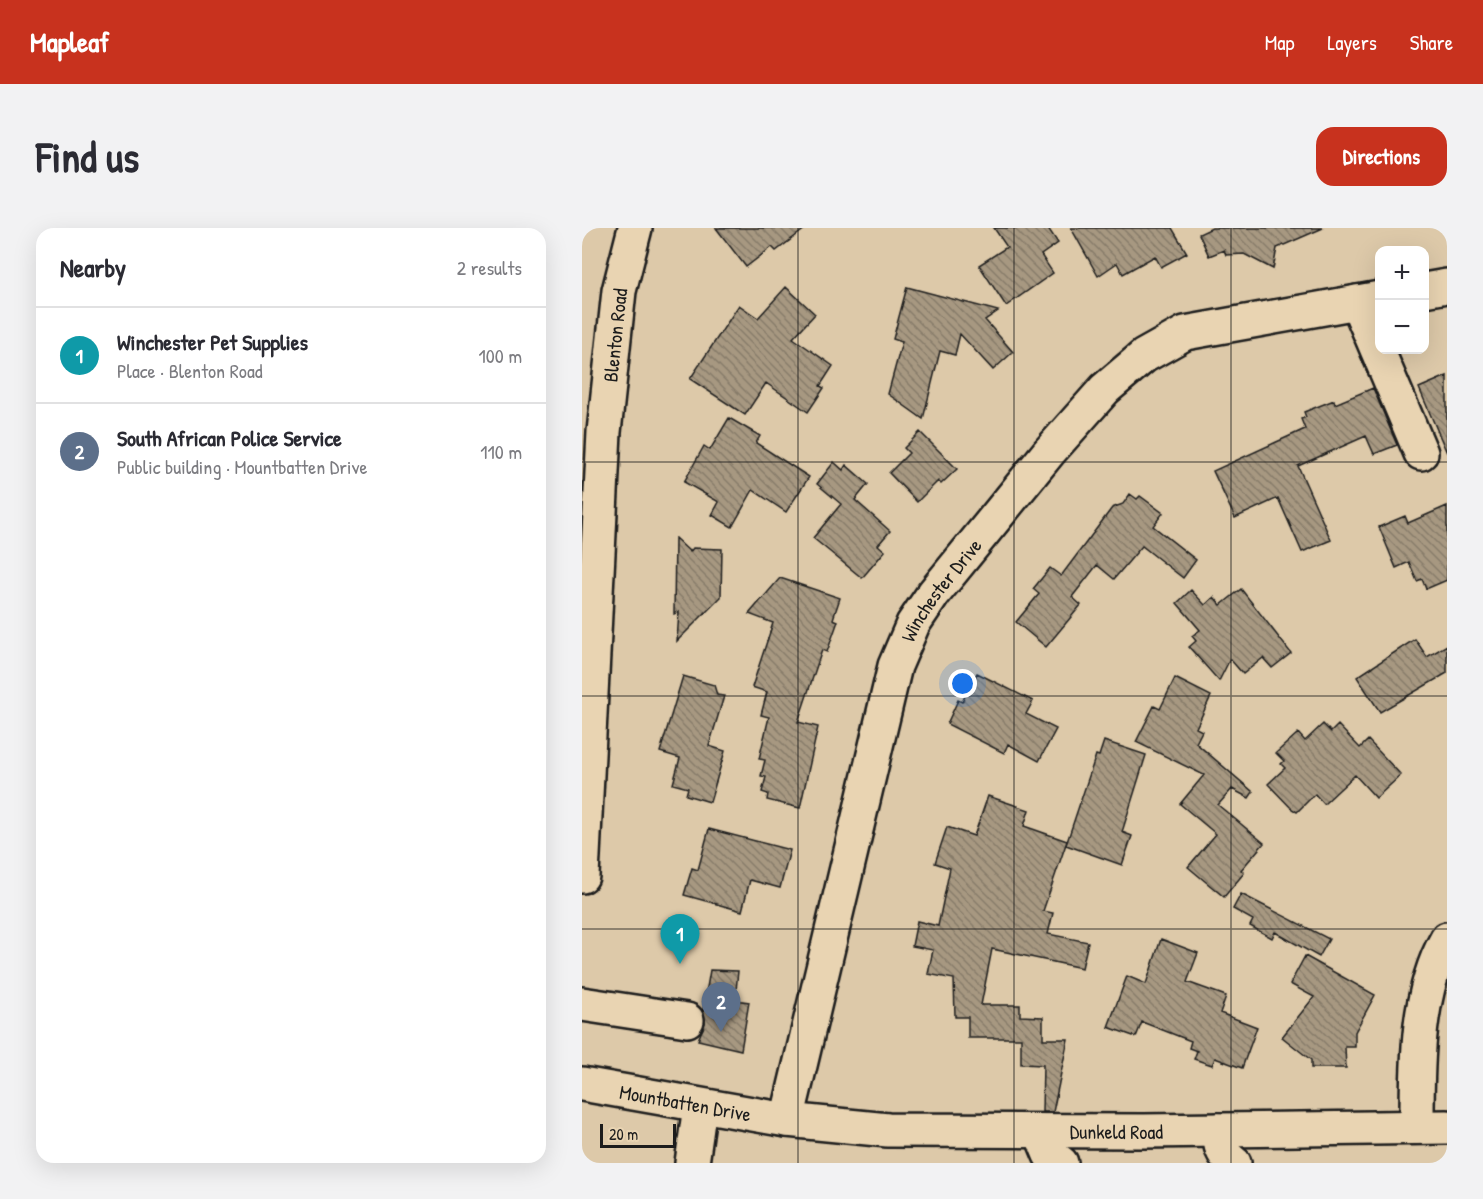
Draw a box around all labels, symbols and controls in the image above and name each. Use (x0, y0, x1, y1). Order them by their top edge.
text: Mapleaf (30, 23, 109, 61)
text: Map (1265, 28, 1294, 57)
text: Layers (1327, 28, 1377, 57)
text: Share (1410, 28, 1453, 57)
button: Directions (1316, 127, 1447, 186)
text: Find us (36, 128, 139, 185)
map controls (1375, 246, 1429, 354)
button: + (1375, 246, 1429, 300)
text: Nearby (60, 250, 126, 285)
text: 2 results (457, 254, 522, 281)
street label: Blenton Road (596, 287, 633, 383)
button: − (1375, 300, 1429, 354)
text: Winchester Pet Supplies (117, 327, 308, 357)
text: 1 (76, 342, 83, 369)
text: 100 m (479, 342, 522, 369)
text: Place · Blenton Road (117, 357, 263, 384)
text: South African Police Service (117, 423, 342, 453)
text: 2 (75, 438, 84, 465)
text: 110 m (480, 438, 522, 465)
text: Public building · Mountbatten Drive (117, 453, 367, 480)
street label: Winchester Drive (894, 532, 987, 646)
your location (948, 669, 977, 698)
pin: 1 (660, 914, 700, 964)
pin: 2 (702, 982, 740, 1032)
street label: Mountbatten Drive (618, 1077, 753, 1127)
street label: Dunkeld Road (1070, 1117, 1163, 1145)
scale bar (600, 1121, 676, 1148)
text: 20 m (609, 1123, 638, 1145)

